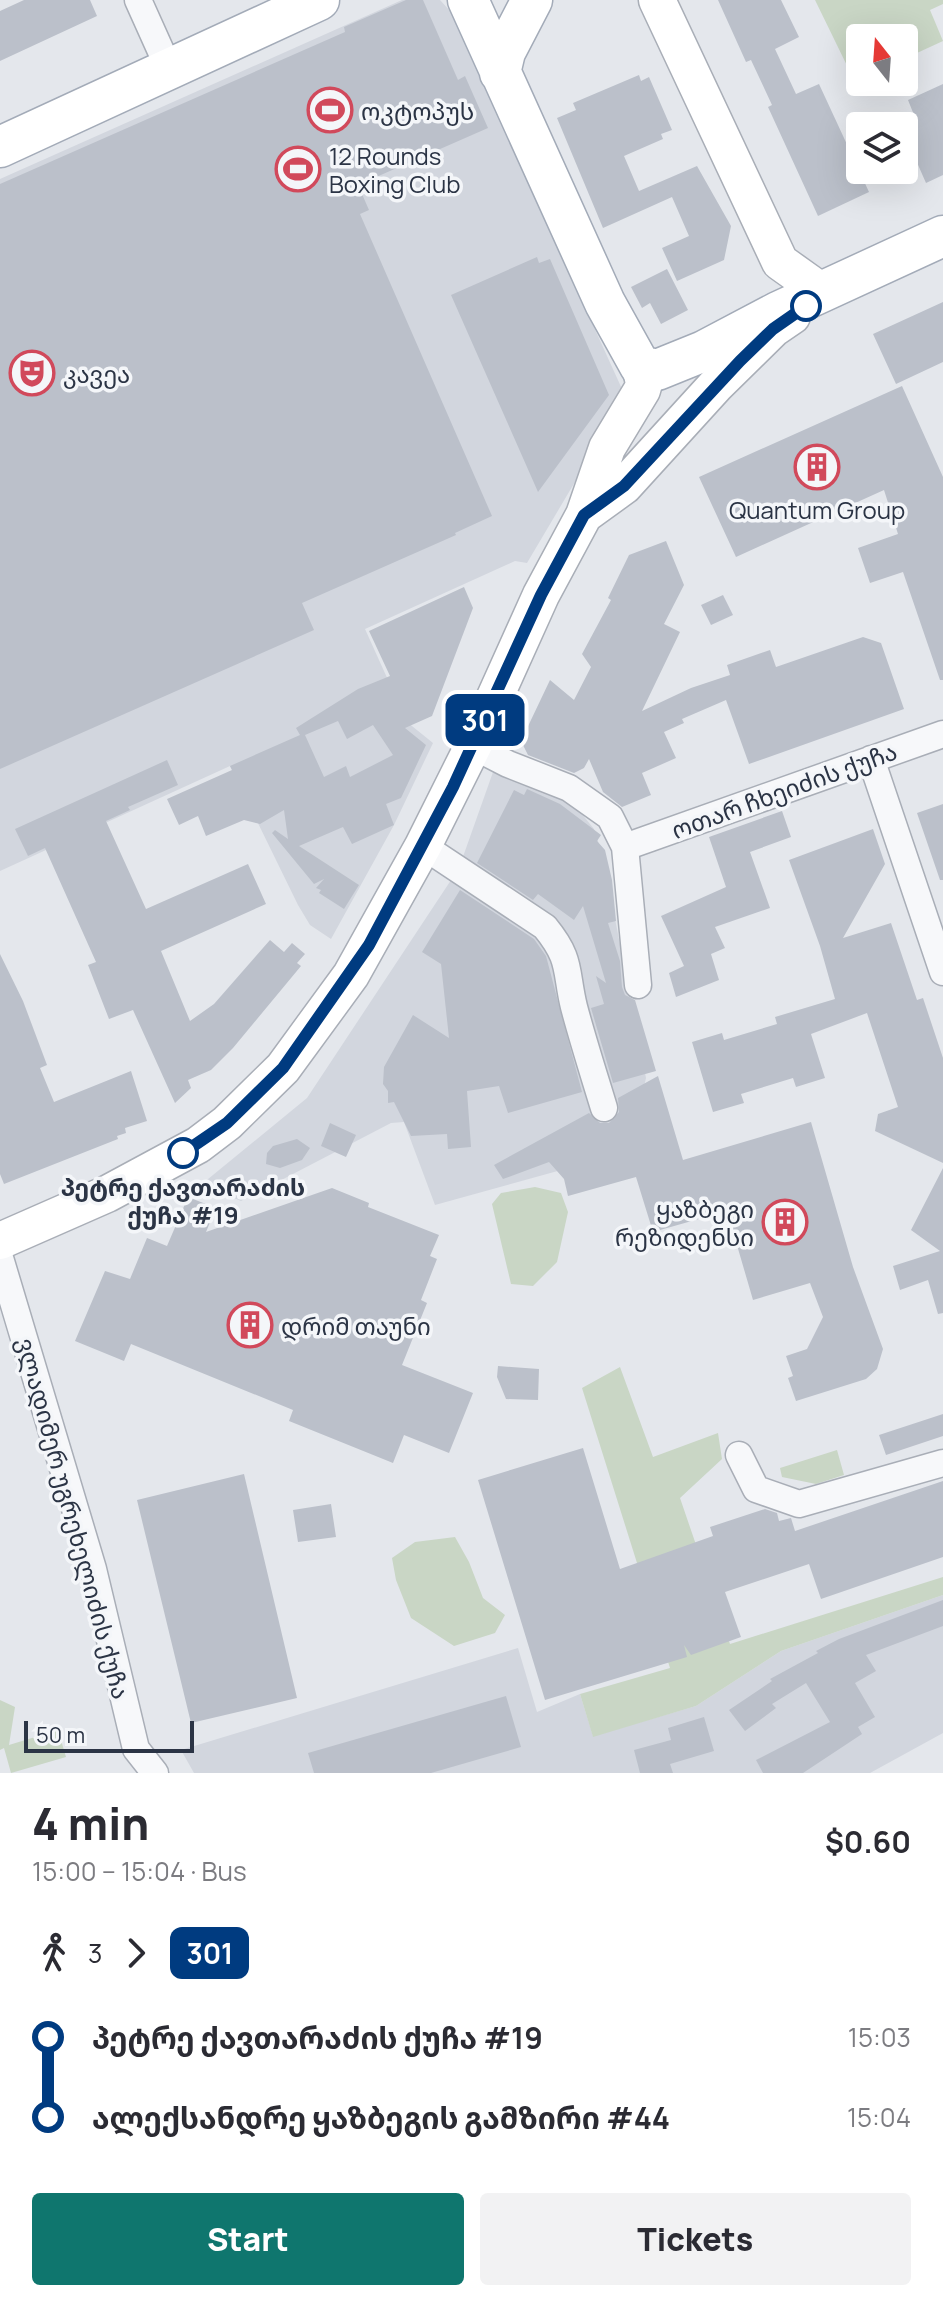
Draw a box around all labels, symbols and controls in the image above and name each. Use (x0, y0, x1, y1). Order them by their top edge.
north arrow (846, 24, 918, 96)
map controls (846, 24, 918, 184)
sports icon: ოკტოპუს (306, 86, 354, 134)
place label: ოკტოპუს (361, 94, 474, 127)
button: layers (846, 112, 918, 184)
place label: 12 Rounds Boxing Club (329, 139, 460, 200)
sports icon: 12 Rounds Boxing Club (274, 145, 322, 193)
unlabelled marker (791, 291, 821, 321)
theatre icon: კავეა (8, 349, 56, 397)
place label: კავეა (63, 357, 130, 390)
building icon: Quantum Group (793, 443, 841, 491)
place label: Quantum Group (729, 493, 905, 526)
line badge: 301 (439, 694, 531, 746)
text: 301 (462, 701, 508, 739)
street label: ოთარ ჩხეიძის ქუჩა (667, 734, 901, 846)
marker: პეტრე ქავთარაძის ქუჩა #19 (168, 1138, 198, 1168)
place label: პეტრე ქავთარაძის ქუჩა #19 (61, 1170, 305, 1231)
place label: ყაზბეგი რეზიდენსი (615, 1192, 754, 1253)
building icon: ყაზბეგი რეზიდენსი (761, 1198, 809, 1246)
building icon: დრიმ თაუნი (226, 1301, 274, 1349)
place label: დრიმ თაუნი (281, 1309, 431, 1342)
street label: ვლადიმერ უგრეხელიძის ქუჩა (10, 1333, 138, 1703)
scale bar (24, 1717, 194, 1753)
text: 50 m (36, 1720, 85, 1750)
text: 4 min (32, 1793, 149, 1853)
text: $0.60 (825, 1821, 911, 1862)
text: 15:00 – 15:04 · Bus (32, 1853, 247, 1889)
icon: walk (32, 1931, 76, 1975)
icon: forward (114, 1931, 158, 1975)
text: 301 (186, 1934, 233, 1972)
text: 3 (88, 1935, 102, 1971)
text: პეტრე ქავთარაძის ქუჩა #19 (92, 2017, 543, 2058)
text: 15:03 (848, 2019, 911, 2055)
text: ალექსანდრე ყაზბეგის გამზირი #44 (92, 2097, 670, 2138)
text: 15:04 (847, 2099, 911, 2135)
button: Start (32, 2193, 464, 2285)
button: Tickets (480, 2193, 911, 2285)

